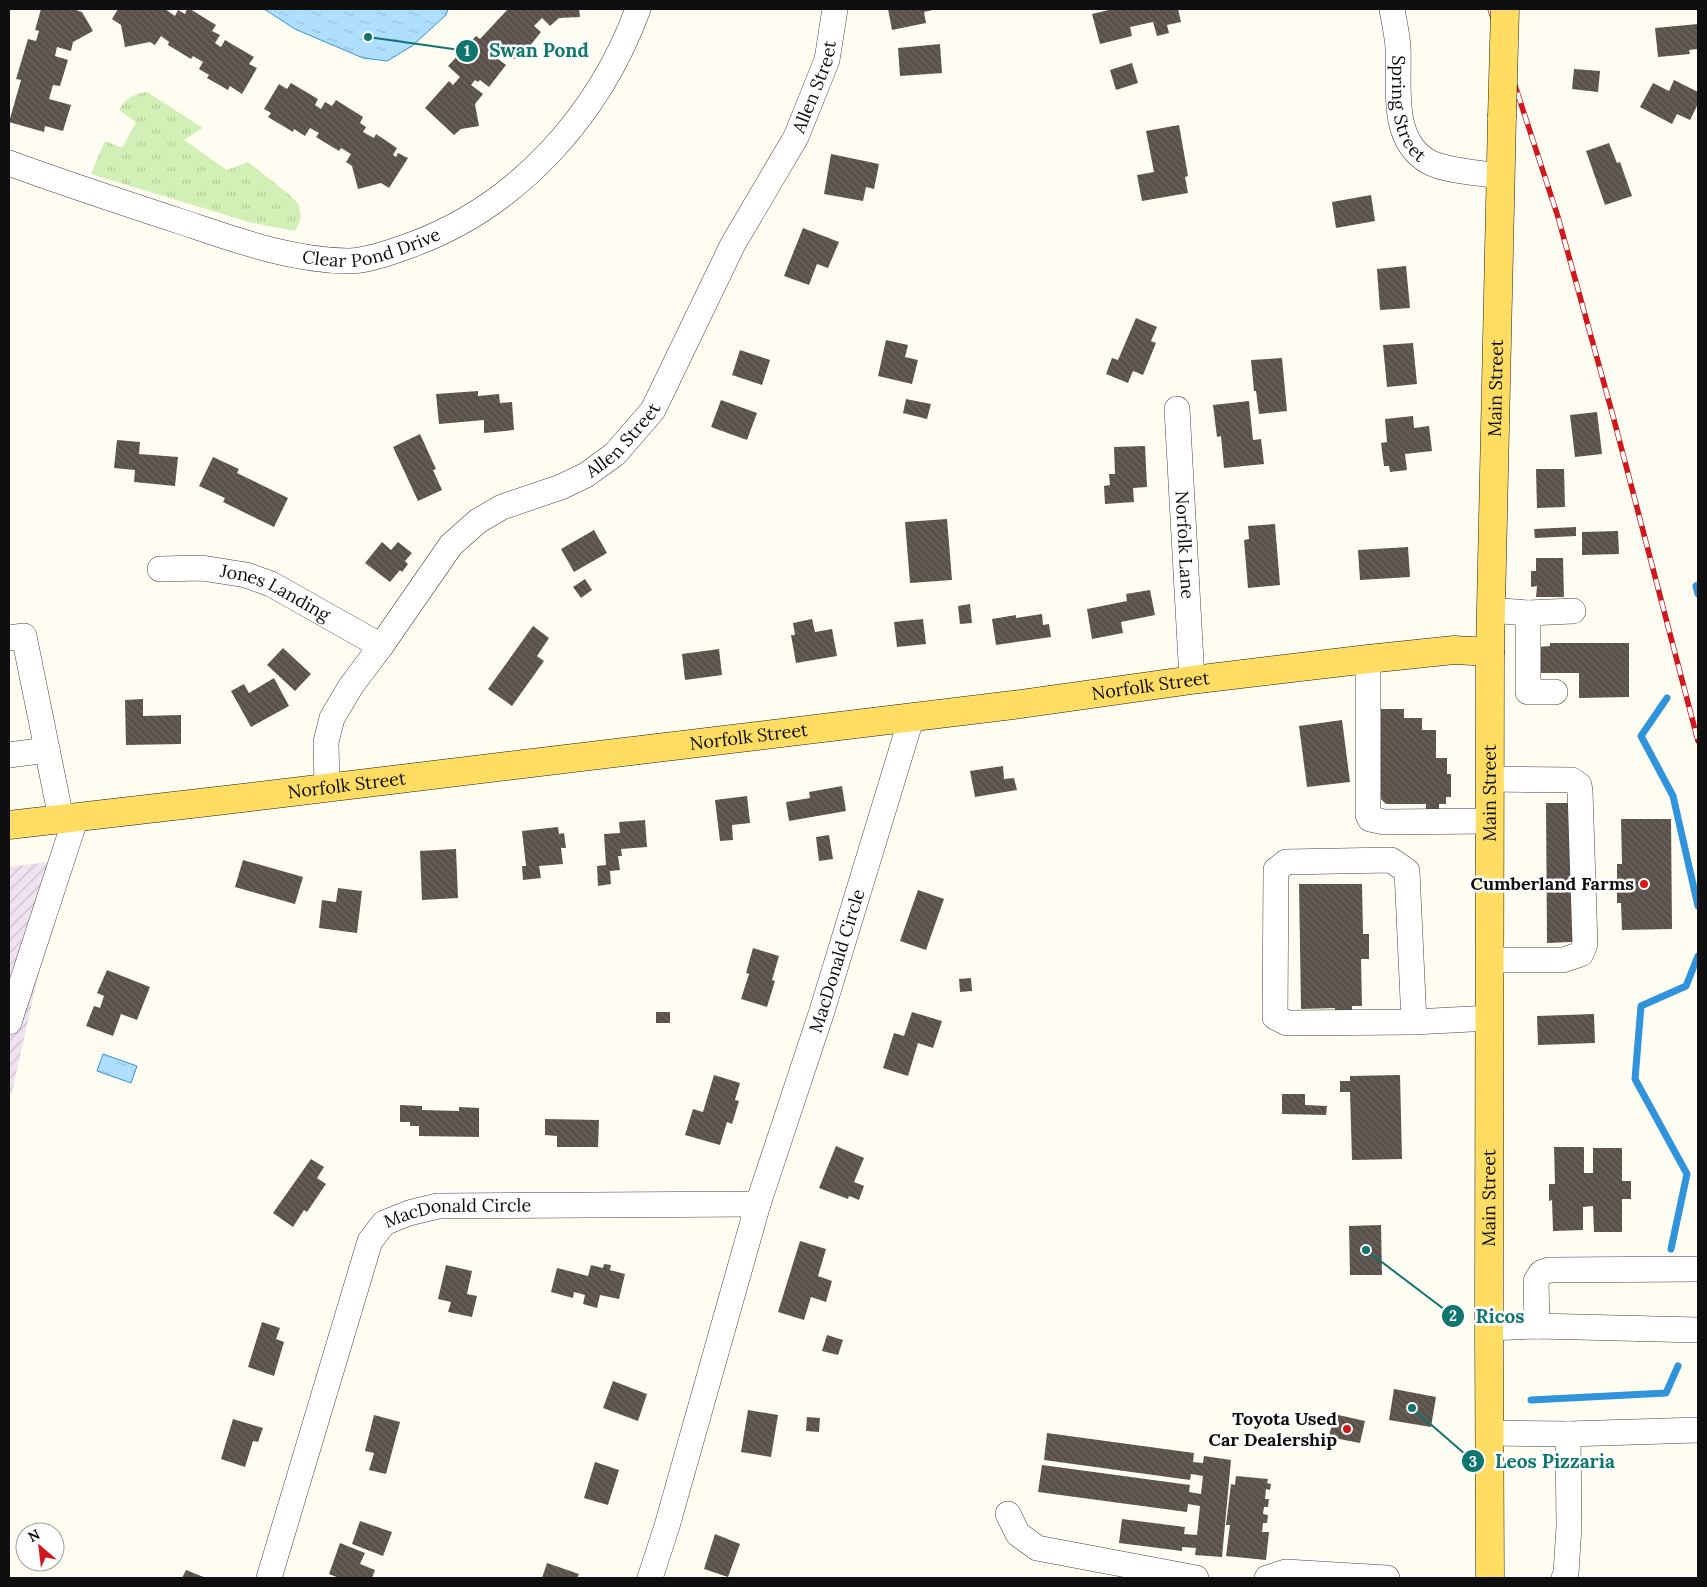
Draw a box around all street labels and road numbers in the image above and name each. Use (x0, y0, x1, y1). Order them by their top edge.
street label: Allen Street (786, 39, 841, 137)
street label: Spring Street (1387, 55, 1431, 167)
street label: Clear Pond Drive (301, 222, 444, 272)
street label: Main Street (1483, 339, 1508, 437)
street label: Allen Street (580, 399, 666, 483)
street label: Norfolk Lane (1171, 490, 1200, 600)
street label: Jones Landing (218, 559, 335, 627)
street label: Norfolk Street (1090, 666, 1211, 705)
street label: Norfolk Street (688, 718, 809, 755)
street label: Main Street (1478, 744, 1501, 842)
street label: Norfolk Street (286, 766, 407, 803)
street label: MacDonald Circle (804, 886, 870, 1036)
street label: Main Street (1477, 1149, 1500, 1247)
street label: MacDonald Circle (380, 1193, 532, 1233)

